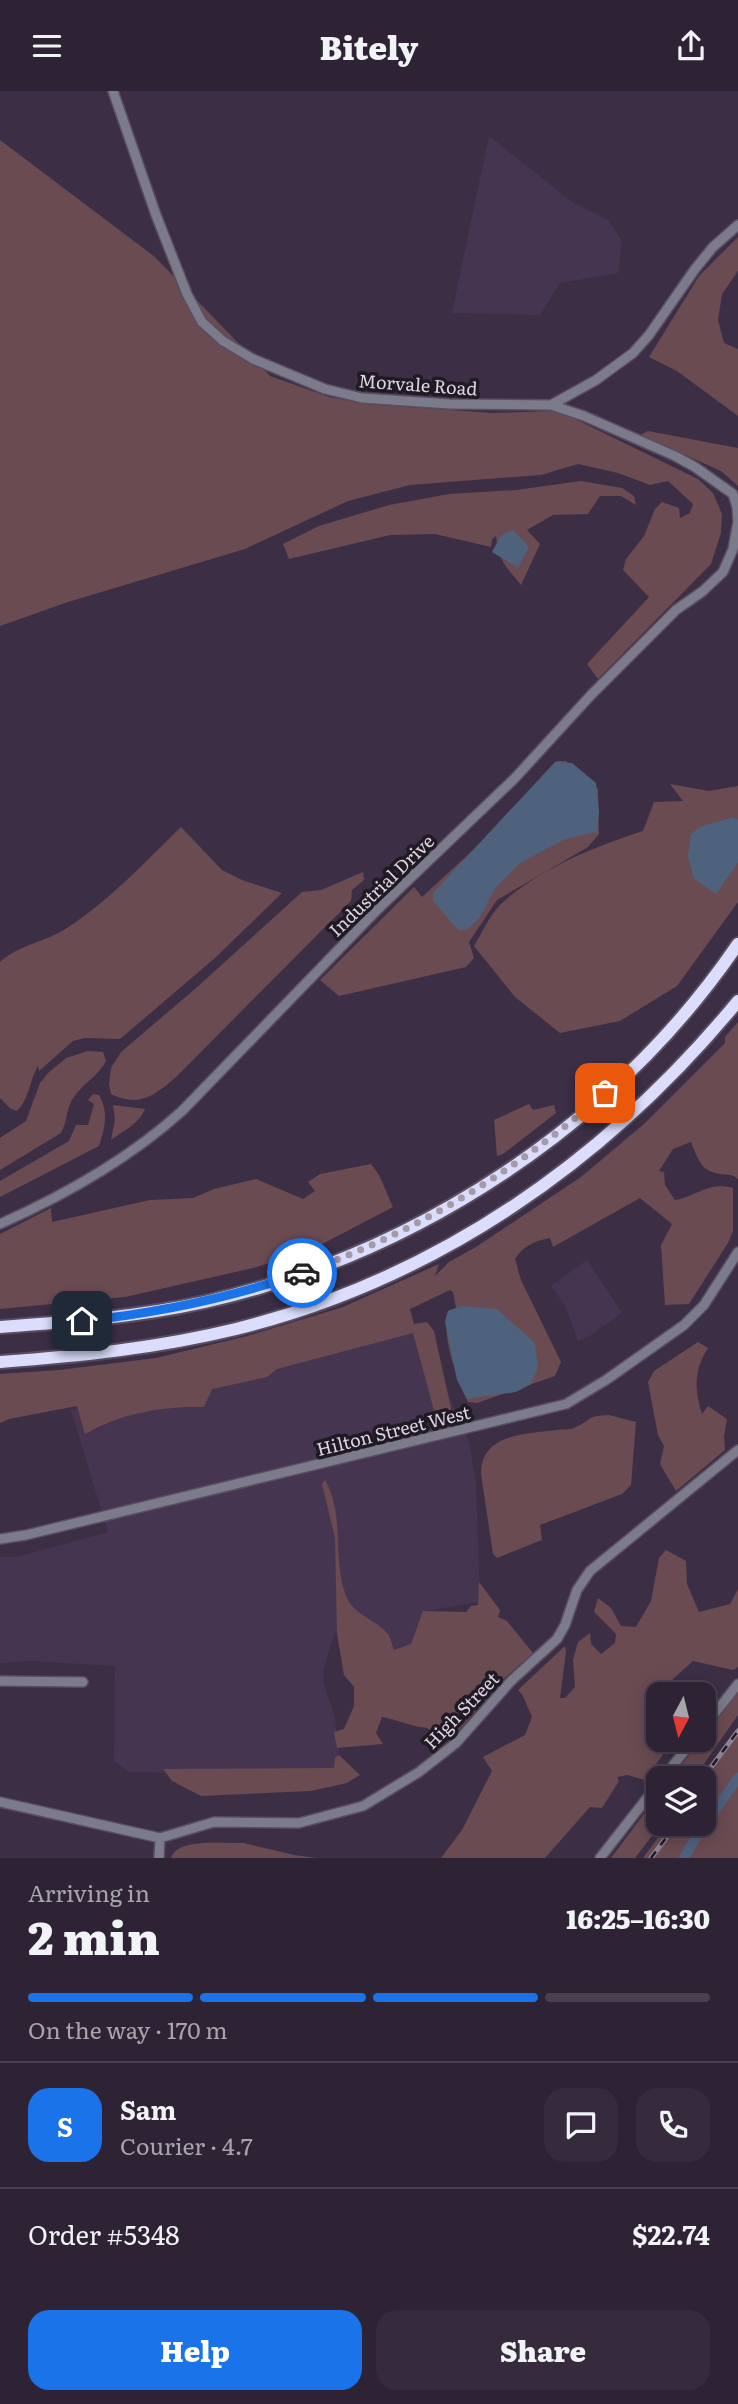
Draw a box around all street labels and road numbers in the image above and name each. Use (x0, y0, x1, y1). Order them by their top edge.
street label: Morvale Road (358, 366, 478, 402)
street label: Industrial Drive (322, 828, 440, 942)
street label: Hilton Street West (313, 1398, 473, 1462)
street label: High Street (417, 1665, 505, 1755)

